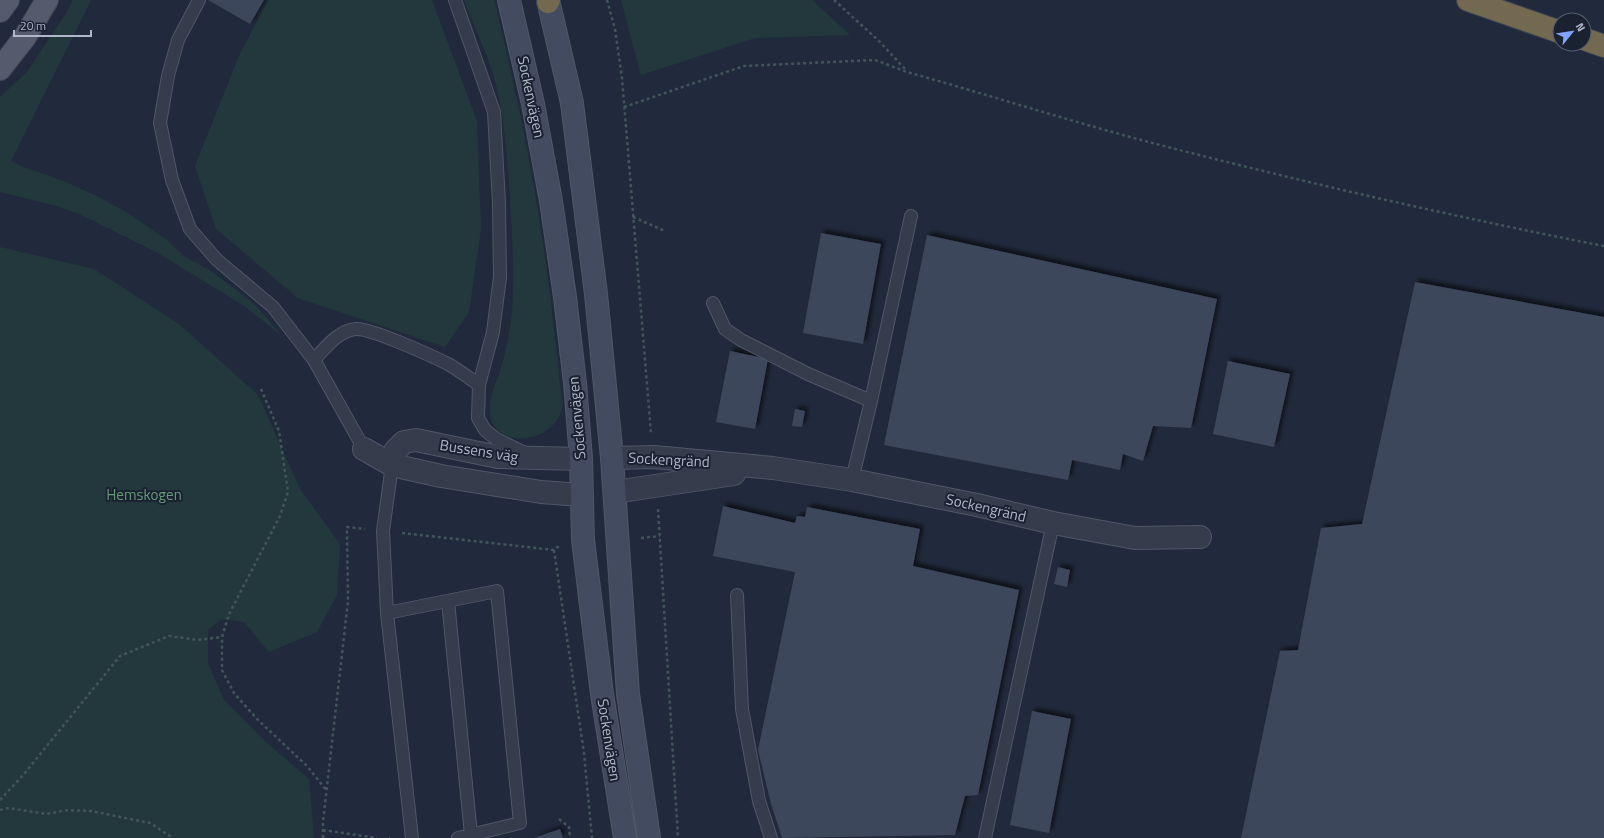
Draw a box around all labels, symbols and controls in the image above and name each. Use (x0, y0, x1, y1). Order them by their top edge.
scale bar (14, 12, 91, 38)
north arrow (1552, 12, 1592, 52)
text: 20 m (20, 16, 46, 35)
text: N (1572, 20, 1589, 34)
street label: Sockenvägen (512, 54, 551, 140)
street label: Sockenvägen (561, 376, 592, 460)
street label: Bussens väg (438, 433, 520, 468)
street label: Sockengränd (628, 446, 710, 473)
park label: Hemskogen (106, 483, 182, 506)
street label: Sockengränd (944, 487, 1028, 528)
street label: Sockenvägen (592, 697, 627, 783)

